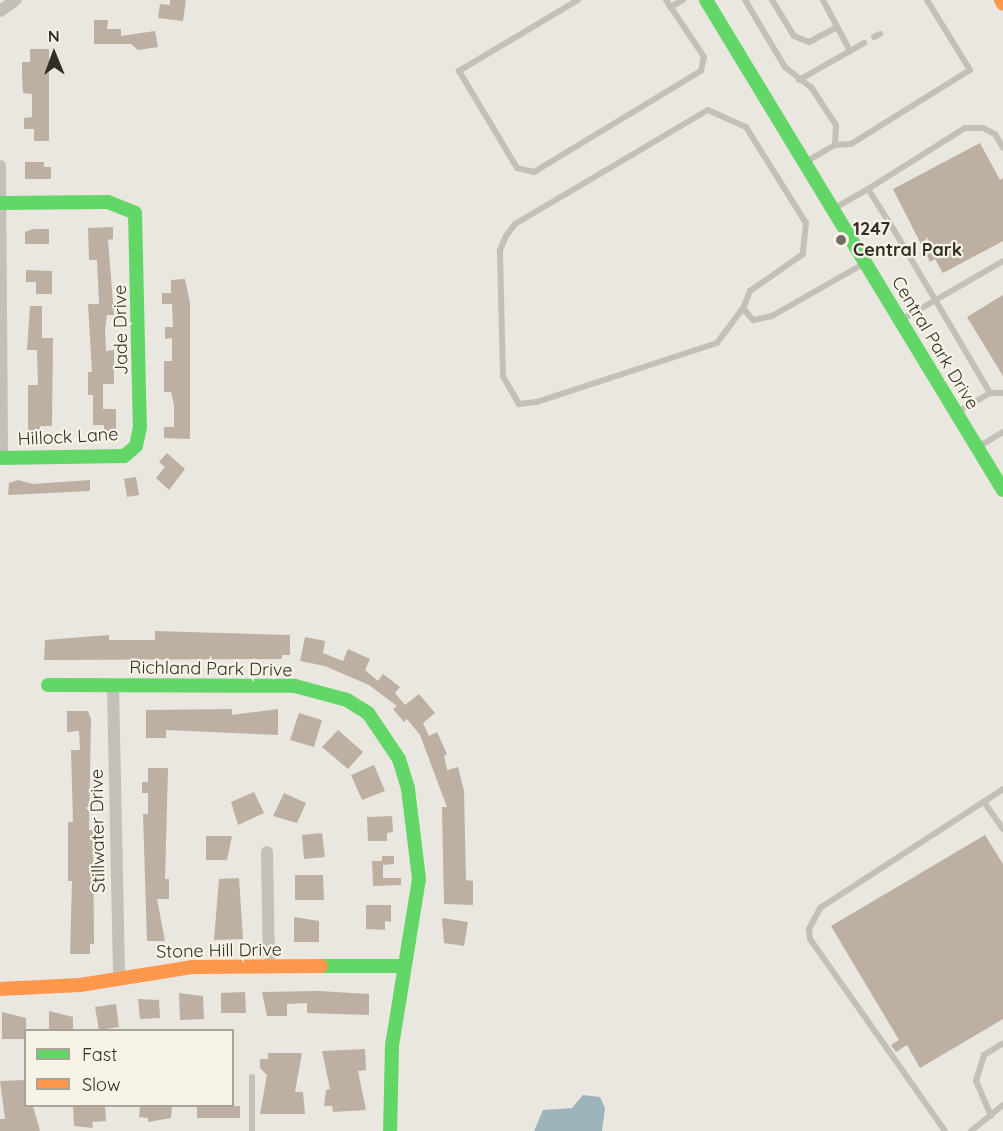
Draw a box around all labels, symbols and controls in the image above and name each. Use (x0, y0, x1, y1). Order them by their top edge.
north arrow (24, 24, 84, 84)
text: N (48, 26, 60, 46)
place label: 1247 Central Park (853, 219, 962, 262)
marker: 1247 Central Park (834, 233, 848, 247)
street label: Central Park Drive (887, 273, 983, 413)
street label: Jade Drive (109, 285, 133, 375)
street label: Hillock Lane (17, 424, 119, 450)
street label: Richland Park Drive (129, 657, 293, 681)
street label: Stillwater Drive (86, 769, 110, 893)
street label: Stone Hill Drive (156, 939, 282, 963)
legend (24, 1029, 234, 1107)
text: Fast (82, 1043, 117, 1066)
text: Slow (82, 1073, 120, 1096)

